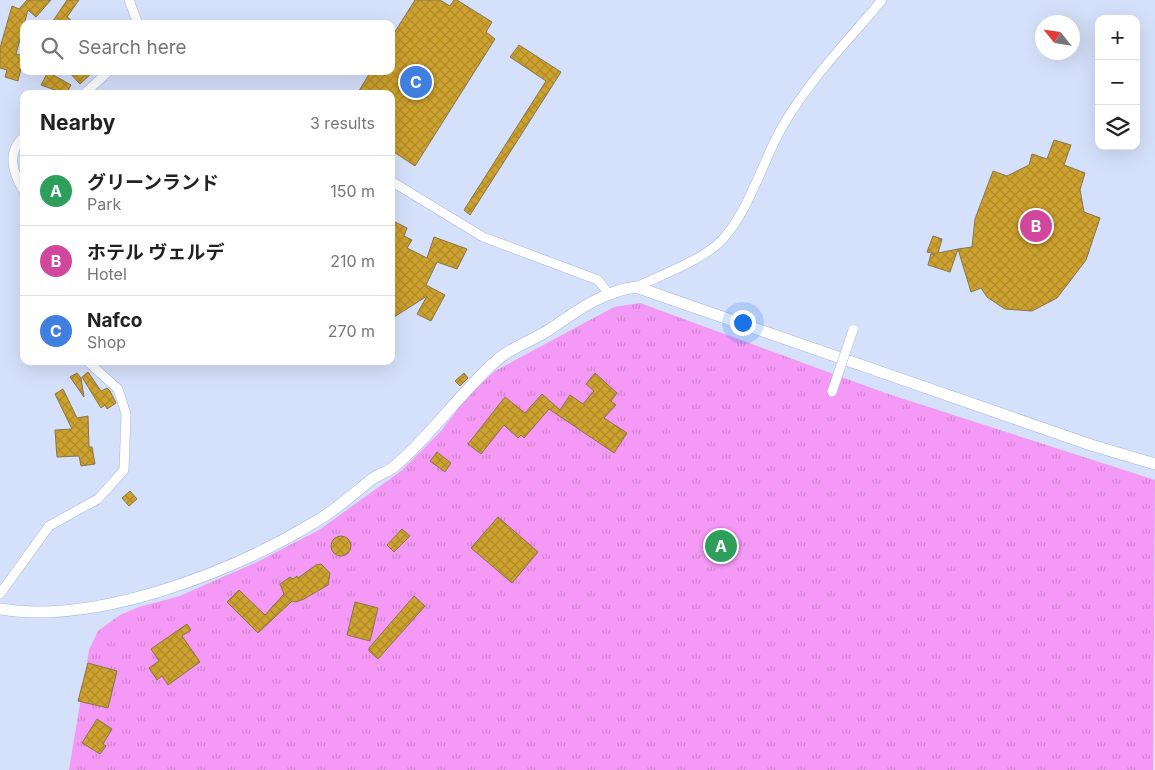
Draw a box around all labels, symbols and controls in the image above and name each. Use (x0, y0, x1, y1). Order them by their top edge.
north arrow (1035, 15, 1080, 60)
map controls (1095, 15, 1140, 150)
button: + (1095, 15, 1140, 60)
search box (20, 20, 395, 75)
icon: search (38, 34, 66, 62)
text: Search here (78, 36, 187, 59)
button: − (1095, 60, 1140, 105)
pin: C (400, 63, 432, 101)
button: layers (1095, 105, 1140, 150)
text: Nearby (40, 110, 115, 135)
text: 3 results (310, 113, 375, 133)
text: グリーンランド (87, 171, 219, 194)
text: A (50, 181, 62, 201)
text: 150 m (330, 181, 375, 201)
text: Park (87, 194, 121, 214)
pin: B (1020, 207, 1052, 245)
text: ホテル ヴェルデ (87, 241, 225, 264)
text: B (51, 251, 61, 271)
text: 210 m (330, 251, 375, 271)
text: Hotel (87, 264, 127, 284)
text: Nafco (87, 309, 143, 332)
your location (730, 310, 756, 336)
text: C (50, 321, 62, 341)
text: 270 m (328, 321, 375, 341)
text: Shop (87, 332, 126, 352)
pin: A (705, 527, 737, 565)

